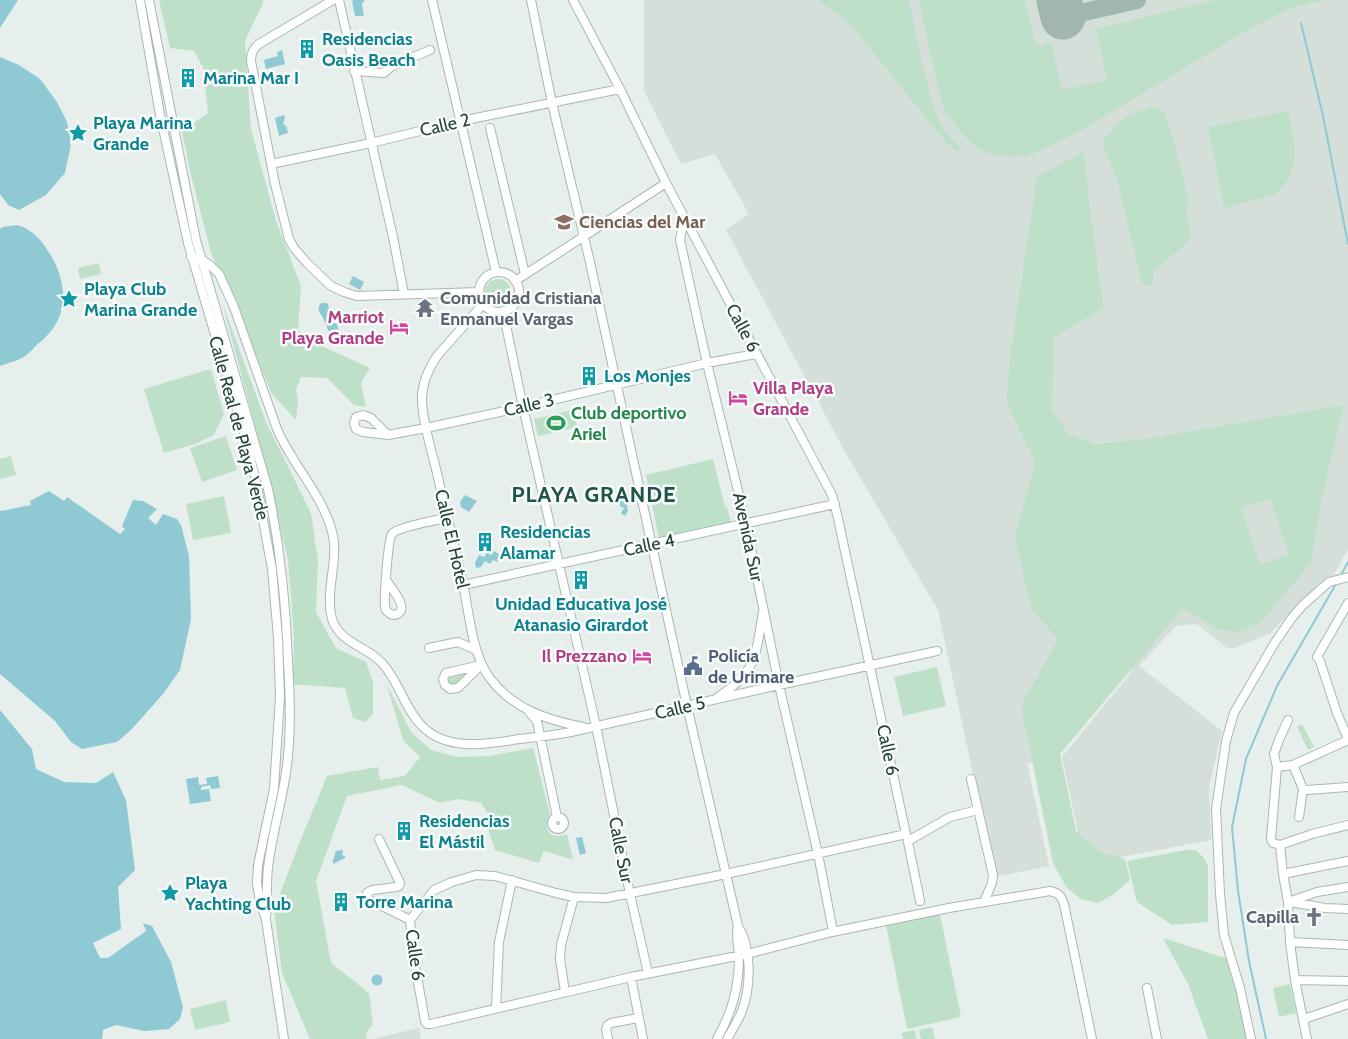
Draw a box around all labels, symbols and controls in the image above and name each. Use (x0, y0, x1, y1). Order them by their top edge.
place label: Residencias Oasis Beach (322, 28, 416, 71)
building icon: Residencias Oasis Beach (296, 38, 318, 60)
building icon: Marina Mar I (177, 67, 199, 89)
place label: Marina Mar I (203, 67, 299, 89)
street label: Calle 2 (418, 109, 472, 141)
place label: Playa Marina Grande (93, 112, 193, 155)
place icon: Playa Marina Grande (67, 122, 89, 144)
school or university icon: Ciencias del Mar (553, 211, 575, 233)
place label: Ciencias del Mar (579, 211, 705, 233)
place label: Playa Club Marina Grande (84, 278, 197, 321)
place label: Comunidad Cristiana Enmanuel Vargas (440, 287, 602, 330)
place icon: Playa Club Marina Grande (58, 288, 80, 310)
temple icon: Comunidad Cristiana Enmanuel Vargas (414, 297, 436, 319)
street label: Calle 6 (721, 300, 765, 356)
place label: Marriot Playa Grande (281, 306, 384, 349)
hotel icon: Marriot Playa Grande (388, 316, 410, 338)
street label: Calle Real de Playa Verde (204, 334, 274, 522)
building icon: Los Monjes (578, 365, 600, 387)
place label: Los Monjes (604, 365, 691, 387)
place label: Villa Playa Grande (753, 377, 833, 420)
hotel icon: Villa Playa Grande (727, 387, 749, 409)
street label: Calle 3 (502, 389, 556, 421)
place label: Club deportivo Ariel (571, 402, 686, 445)
sports icon: Club deportivo Ariel (545, 412, 567, 434)
district label: PLAYA GRANDE (511, 481, 677, 508)
street label: Calle El Hotel (430, 487, 474, 592)
street label: Avenida Sur (728, 490, 768, 584)
place label: Residencias Alamar (500, 521, 591, 564)
street label: Calle 4 (621, 529, 677, 561)
building icon: Residencias Alamar (474, 531, 496, 553)
building icon: Unidad Educativa José Atanasio Girardot (570, 569, 592, 591)
place label: Unidad Educativa José Atanasio Girardot (495, 593, 667, 636)
place label: Il Prezzano (542, 645, 627, 667)
hotel icon: Il Prezzano (631, 645, 653, 667)
place label: Policía de Urimare (708, 645, 794, 688)
public building icon: Policía de Urimare (682, 655, 704, 677)
street label: Calle 5 (653, 692, 707, 724)
street label: Calle 6 (872, 722, 904, 778)
place label: Residencias El Mástil (419, 810, 510, 853)
street label: Calle Sur (604, 815, 638, 885)
building icon: Residencias El Mástil (393, 820, 415, 842)
place label: Playa Yachting Club (184, 872, 291, 915)
place icon: Playa Yachting Club (159, 882, 181, 904)
building icon: Torre Marina (330, 891, 352, 913)
place label: Torre Marina (356, 891, 453, 913)
place label: Capilla (1246, 906, 1299, 928)
church icon: Capilla (1303, 906, 1325, 928)
street label: Calle 6 (401, 928, 429, 982)

